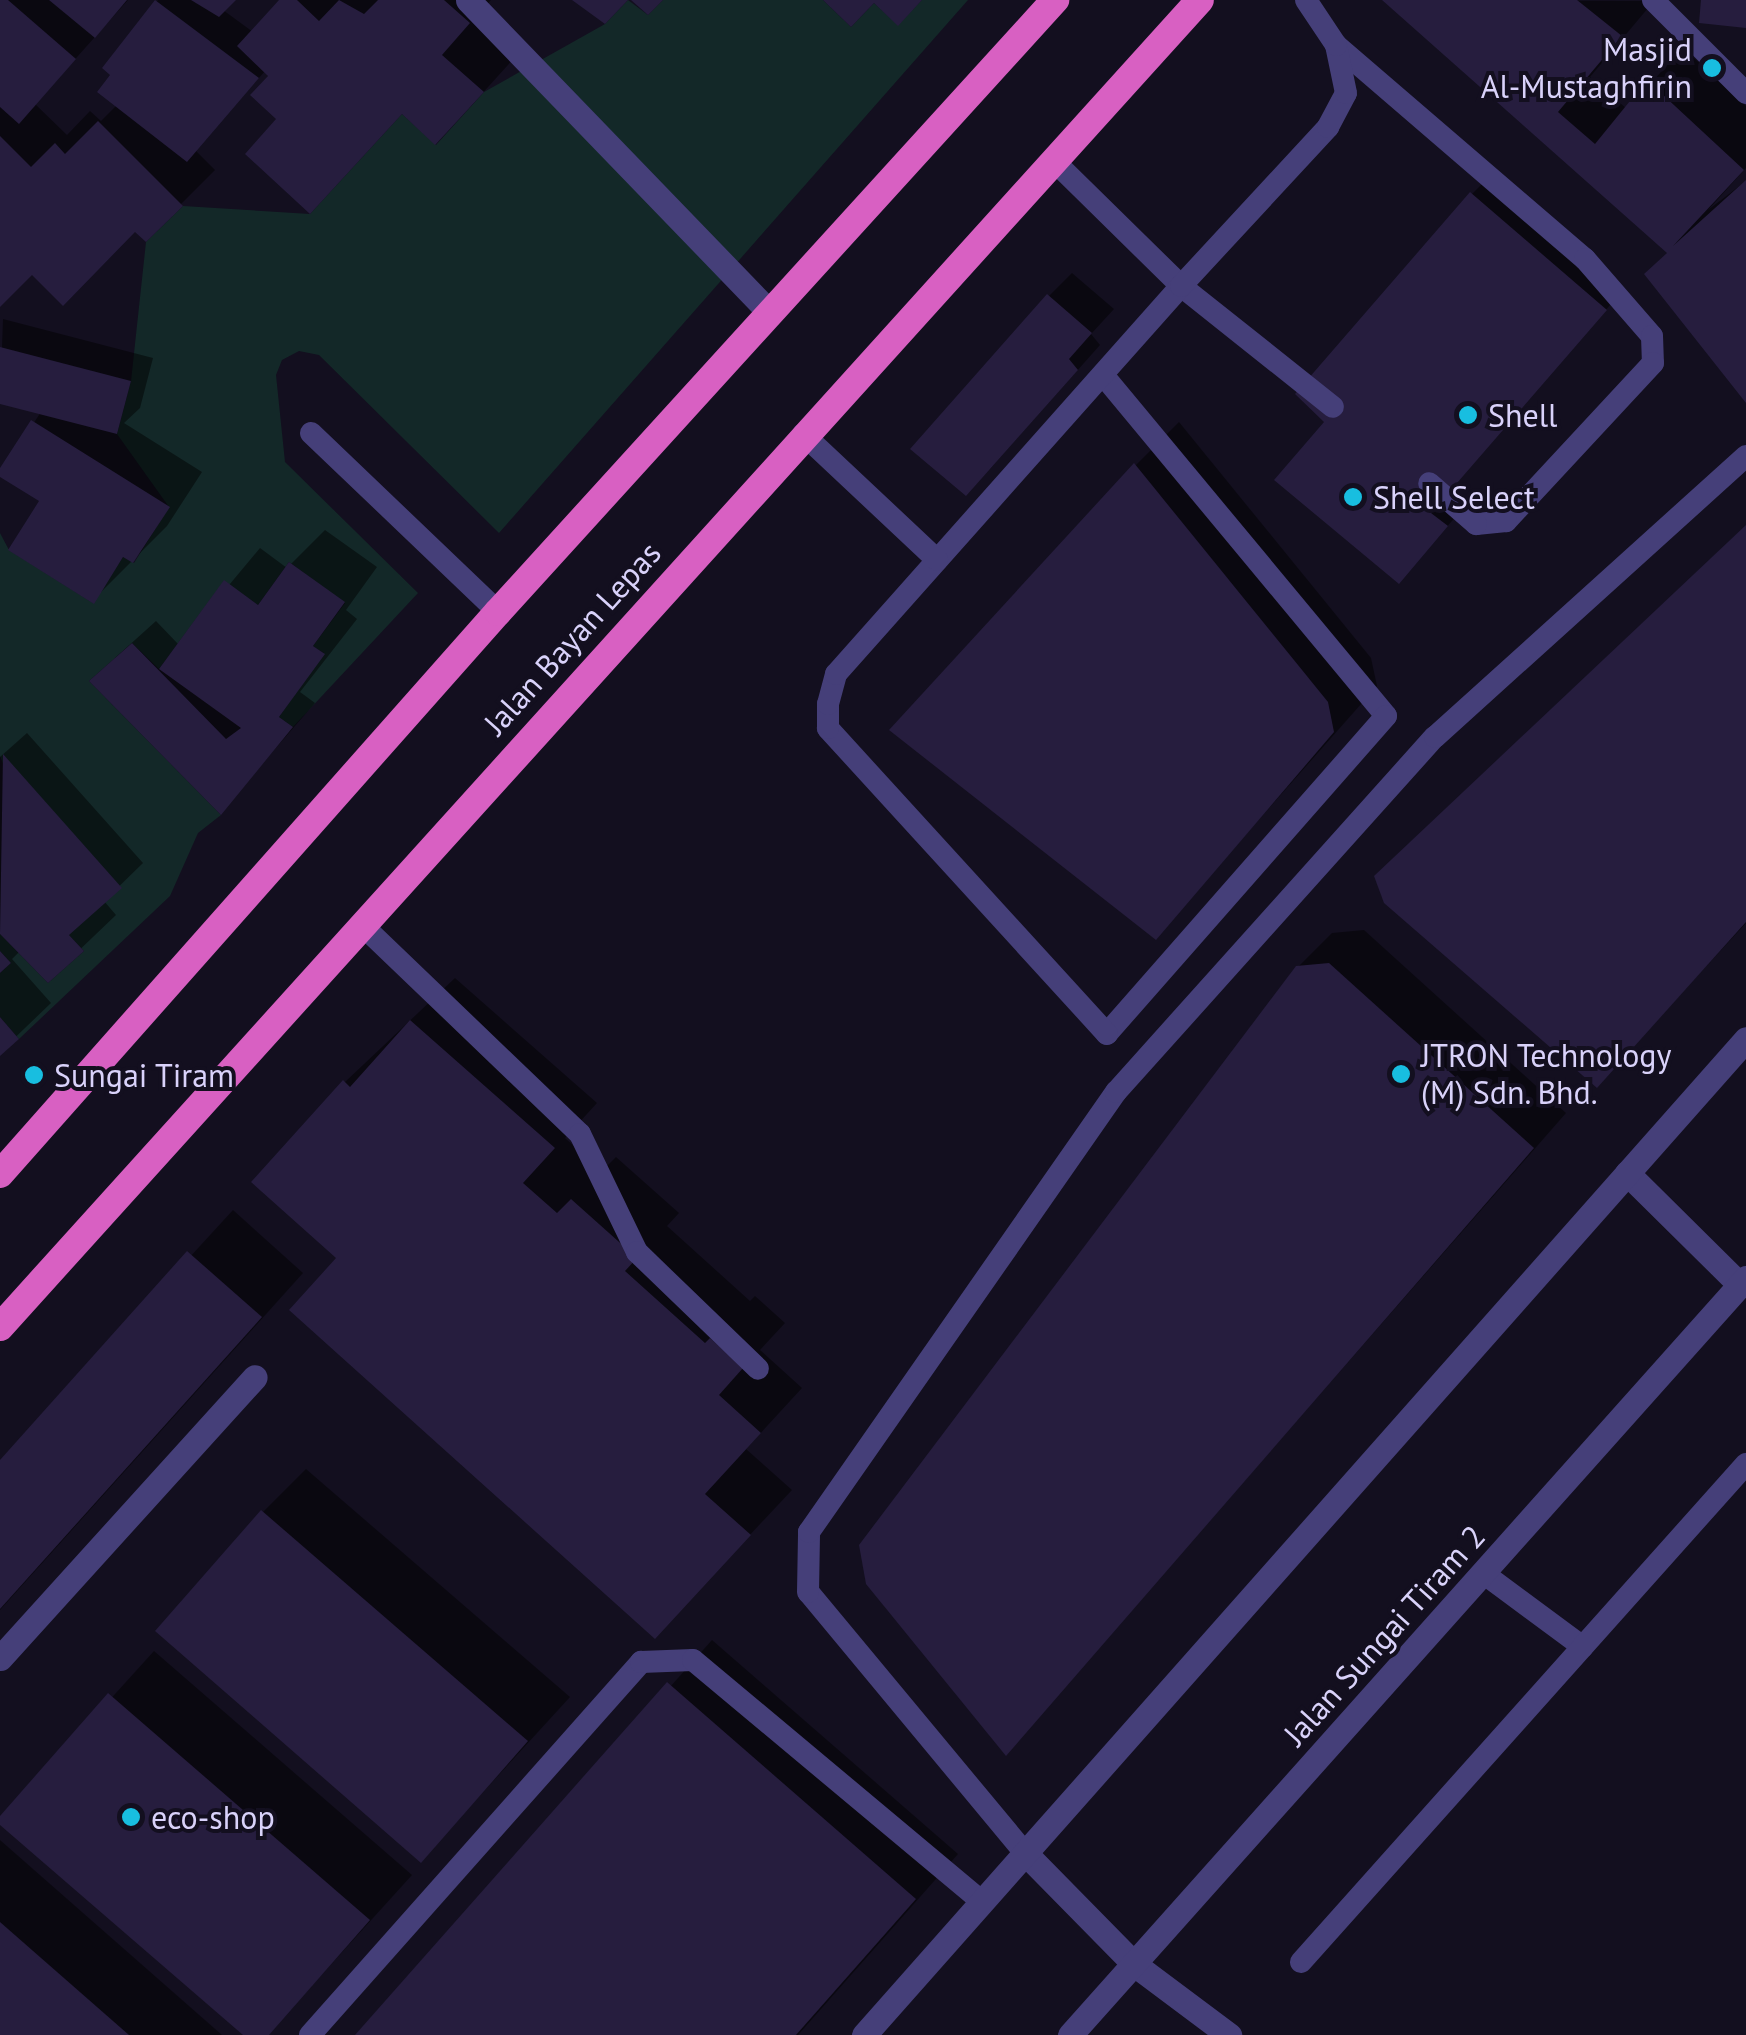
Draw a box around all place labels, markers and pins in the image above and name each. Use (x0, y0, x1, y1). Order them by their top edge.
place label: Masjid Al-Mustaghfirin (1481, 31, 1692, 106)
marker: Masjid Al-Mustaghfirin (1701, 57, 1723, 79)
place label: Shell (1488, 396, 1557, 434)
marker: Shell (1457, 404, 1479, 426)
place label: Shell Select (1373, 478, 1535, 516)
marker: Shell Select (1342, 486, 1364, 508)
place label: JTRON Technology (M) Sdn. Bhd. (1421, 1037, 1672, 1112)
place label: Sungai Tiram (54, 1056, 235, 1094)
marker: JTRON Technology (M) Sdn. Bhd. (1390, 1063, 1412, 1085)
marker: Sungai Tiram (23, 1064, 45, 1086)
place label: eco-shop (151, 1798, 275, 1836)
marker: eco-shop (120, 1806, 142, 1828)

